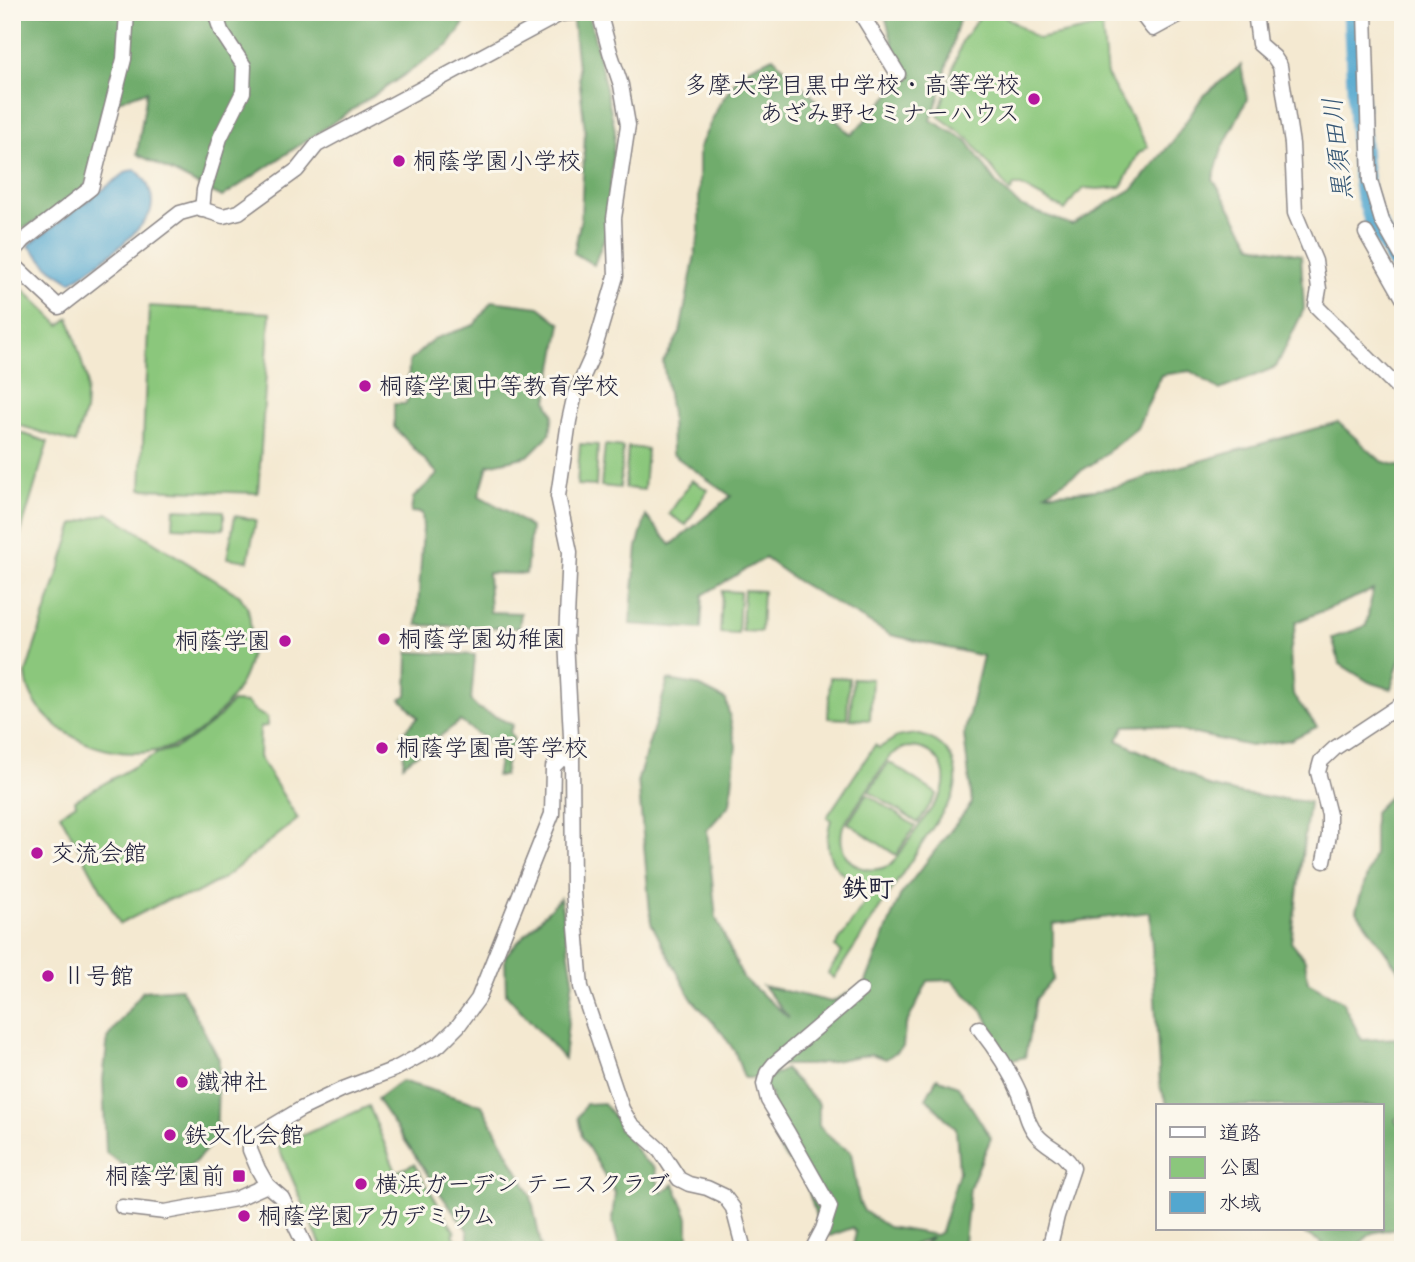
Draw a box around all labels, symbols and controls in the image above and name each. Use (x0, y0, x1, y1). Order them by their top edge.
place label: 多摩大学目黒中学校・高等学校 あざみ野セミナーハウス (684, 71, 1020, 128)
marker: 多摩大学目黒中学校・高等学校 あざみ野セミナーハウス (1026, 91, 1042, 107)
water label: 黒須田川 (1318, 96, 1359, 202)
place label: 桐蔭学園小学校 (413, 147, 581, 176)
marker: 桐蔭学園小学校 (391, 153, 407, 169)
place label: 桐蔭学園中等教育学校 (379, 372, 619, 401)
marker: 桐蔭学園中等教育学校 (357, 378, 373, 394)
place label: 桐蔭学園幼稚園 (398, 625, 566, 654)
place label: 桐蔭学園 (175, 627, 271, 656)
marker: 桐蔭学園幼稚園 (376, 631, 392, 647)
marker: 桐蔭学園 (277, 633, 293, 649)
place label: 桐蔭学園高等学校 (396, 734, 588, 763)
marker: 桐蔭学園高等学校 (374, 740, 390, 756)
place label: 交流会館 (51, 839, 147, 868)
marker: 交流会館 (29, 845, 45, 861)
district label: 鉄町 (842, 874, 894, 905)
place label: Ⅱ号館 (62, 962, 134, 991)
marker: Ⅱ号館 (40, 968, 56, 984)
place label: 鐵神社 (196, 1068, 268, 1097)
marker: 鐵神社 (174, 1074, 190, 1090)
legend (1156, 1104, 1384, 1230)
place label: 鉄文化会館 (184, 1121, 304, 1150)
text: 道路 (1219, 1121, 1261, 1146)
marker: 鉄文化会館 (162, 1127, 178, 1143)
text: 公園 (1219, 1155, 1261, 1180)
place label: 桐蔭学園前 (105, 1162, 225, 1191)
marker: 桐蔭学園前 (231, 1168, 247, 1184)
place label: 横浜ガーデン テニスクラブ (375, 1170, 670, 1199)
marker: 横浜ガーデン テニスクラブ (353, 1176, 369, 1192)
text: 水域 (1219, 1191, 1261, 1216)
place label: 桐蔭学園アカデミウム (258, 1202, 497, 1231)
marker: 桐蔭学園アカデミウム (236, 1208, 252, 1224)

